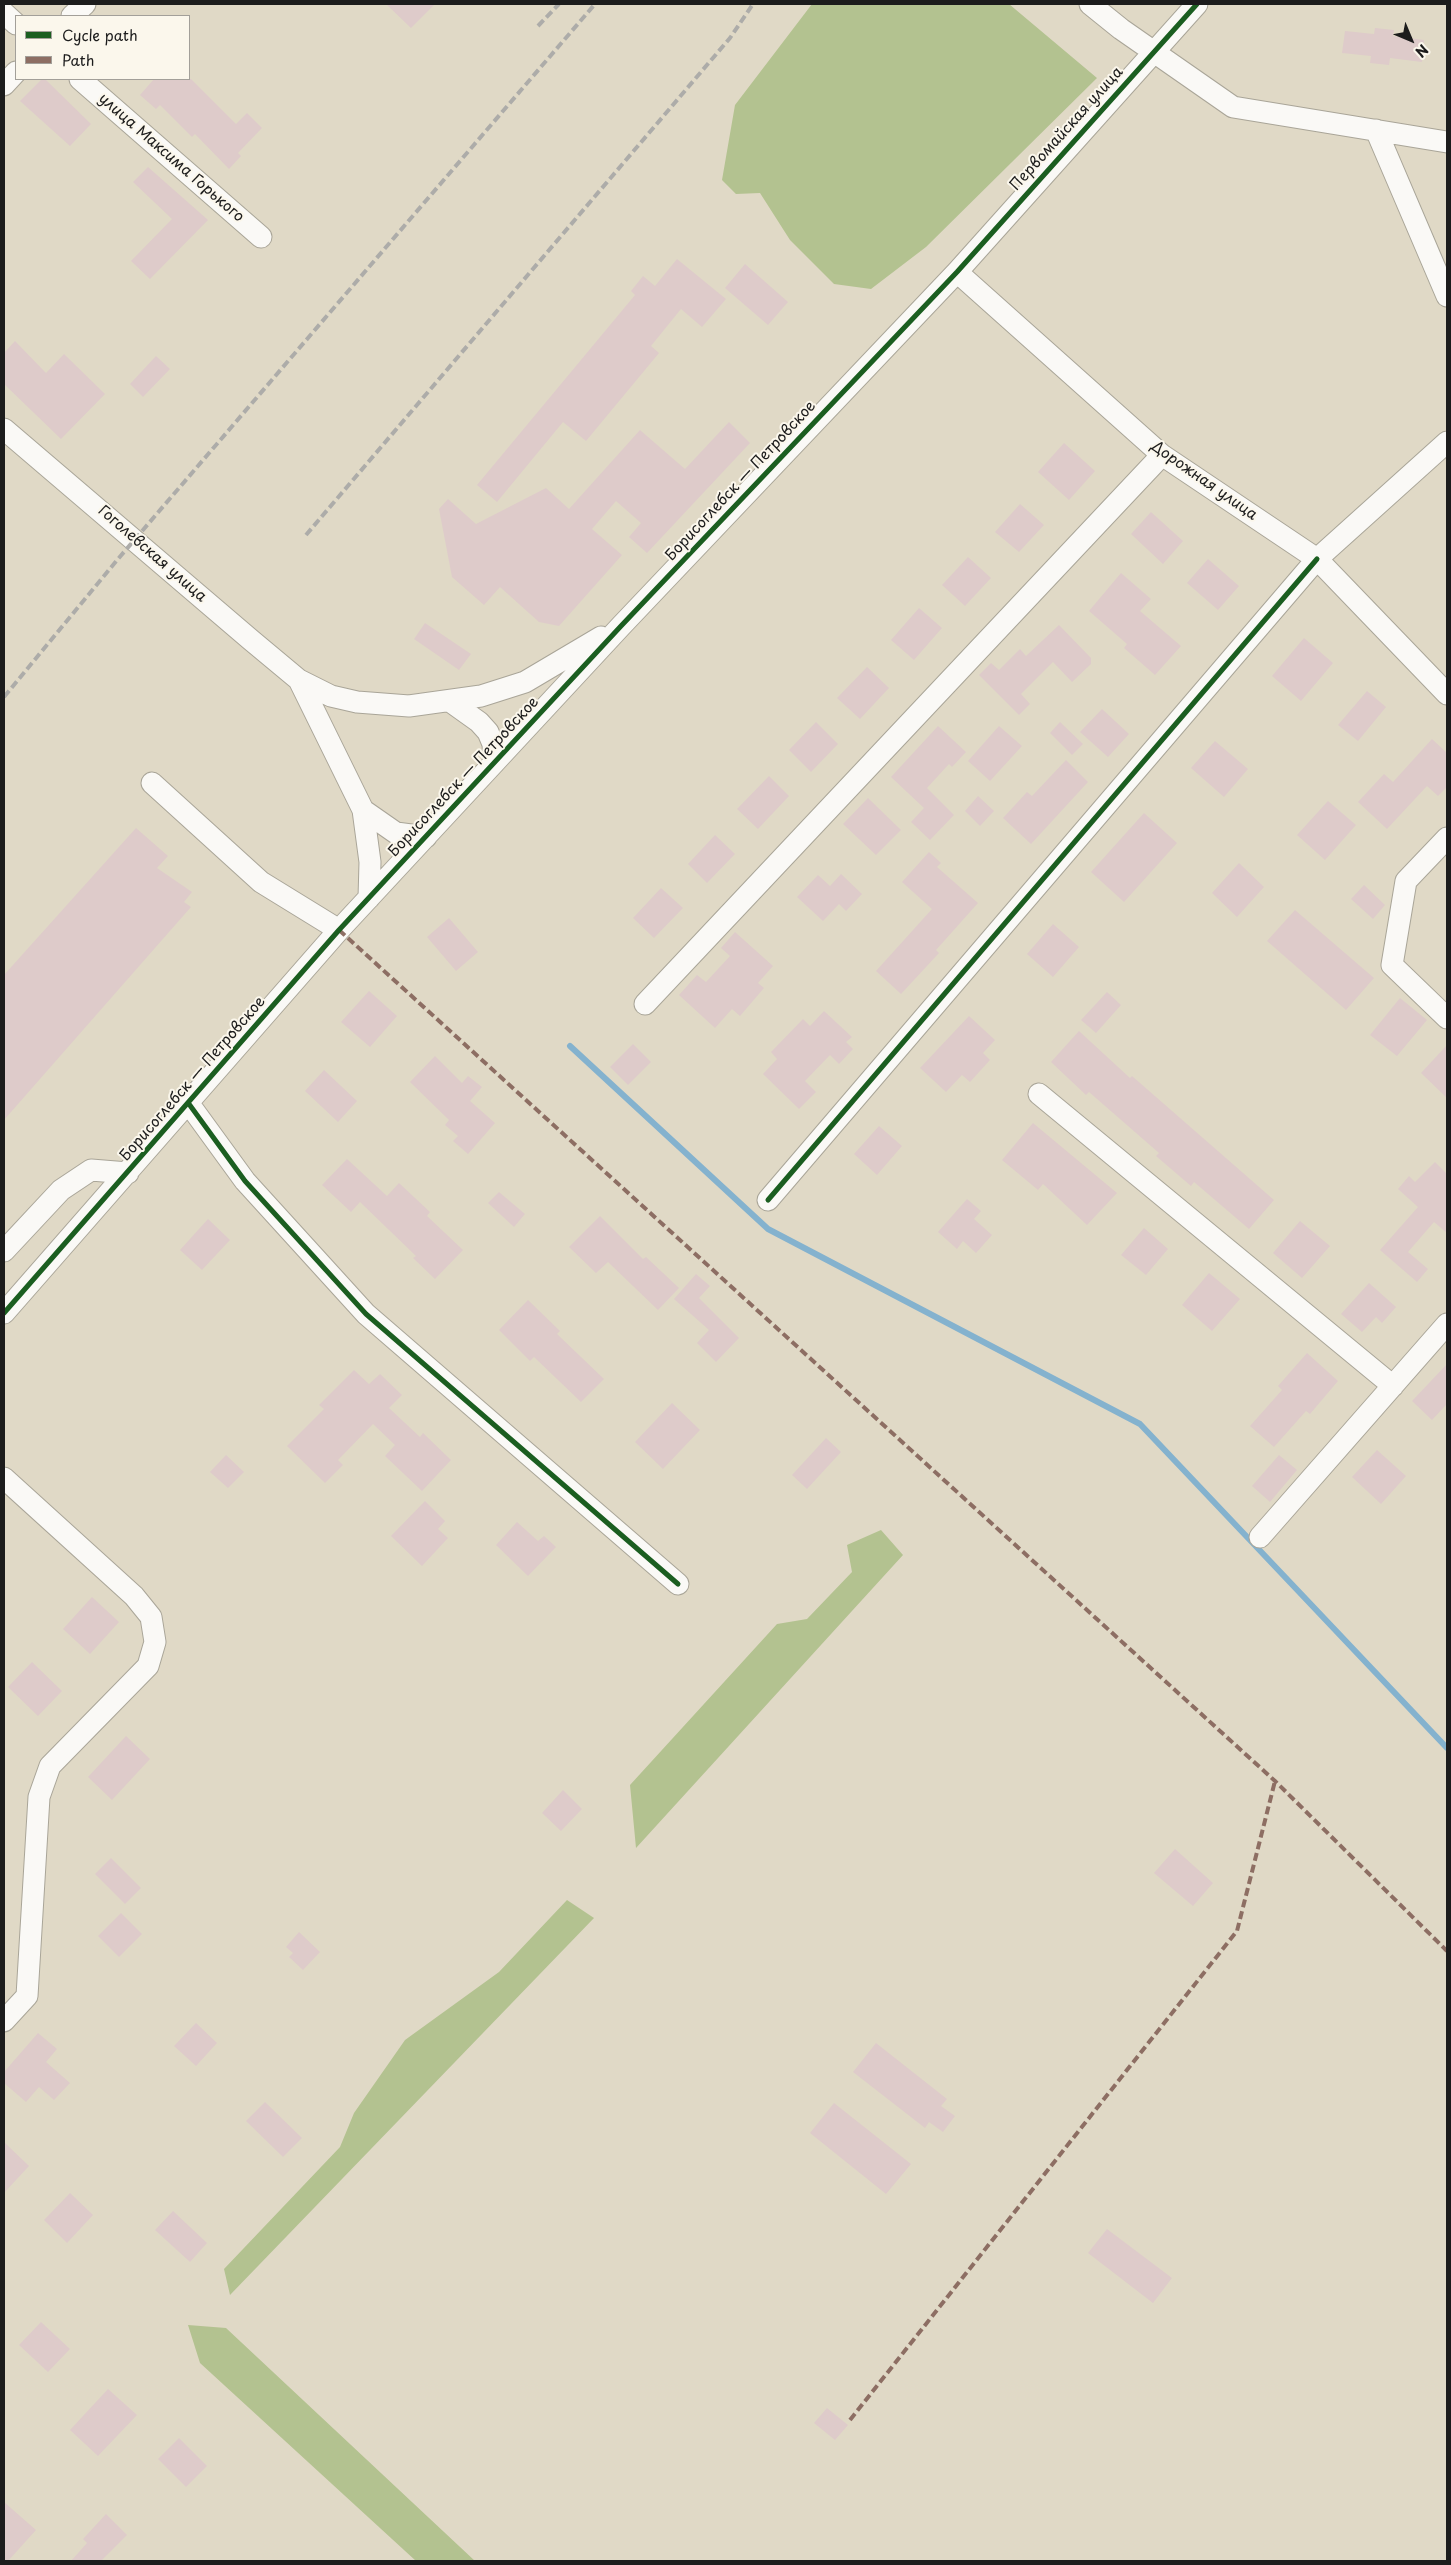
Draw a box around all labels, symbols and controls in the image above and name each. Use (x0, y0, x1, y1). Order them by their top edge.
legend (15, 15, 190, 80)
north arrow (1386, 15, 1436, 65)
text: Cycle path (62, 23, 138, 46)
text: N (1411, 40, 1433, 62)
text: Path (62, 48, 94, 71)
street label: Первомайская улица (1007, 64, 1127, 194)
street label: улица Максима Горького (94, 90, 248, 226)
street label: Борисоглебск — Петровское (662, 397, 820, 565)
street label: Дорожная улица (1147, 438, 1261, 524)
street label: Гоголевская улица (94, 502, 210, 606)
street label: Борисоглебск — Петровское (385, 693, 543, 861)
street label: Борисоглебск — Петровское (117, 993, 269, 1165)

